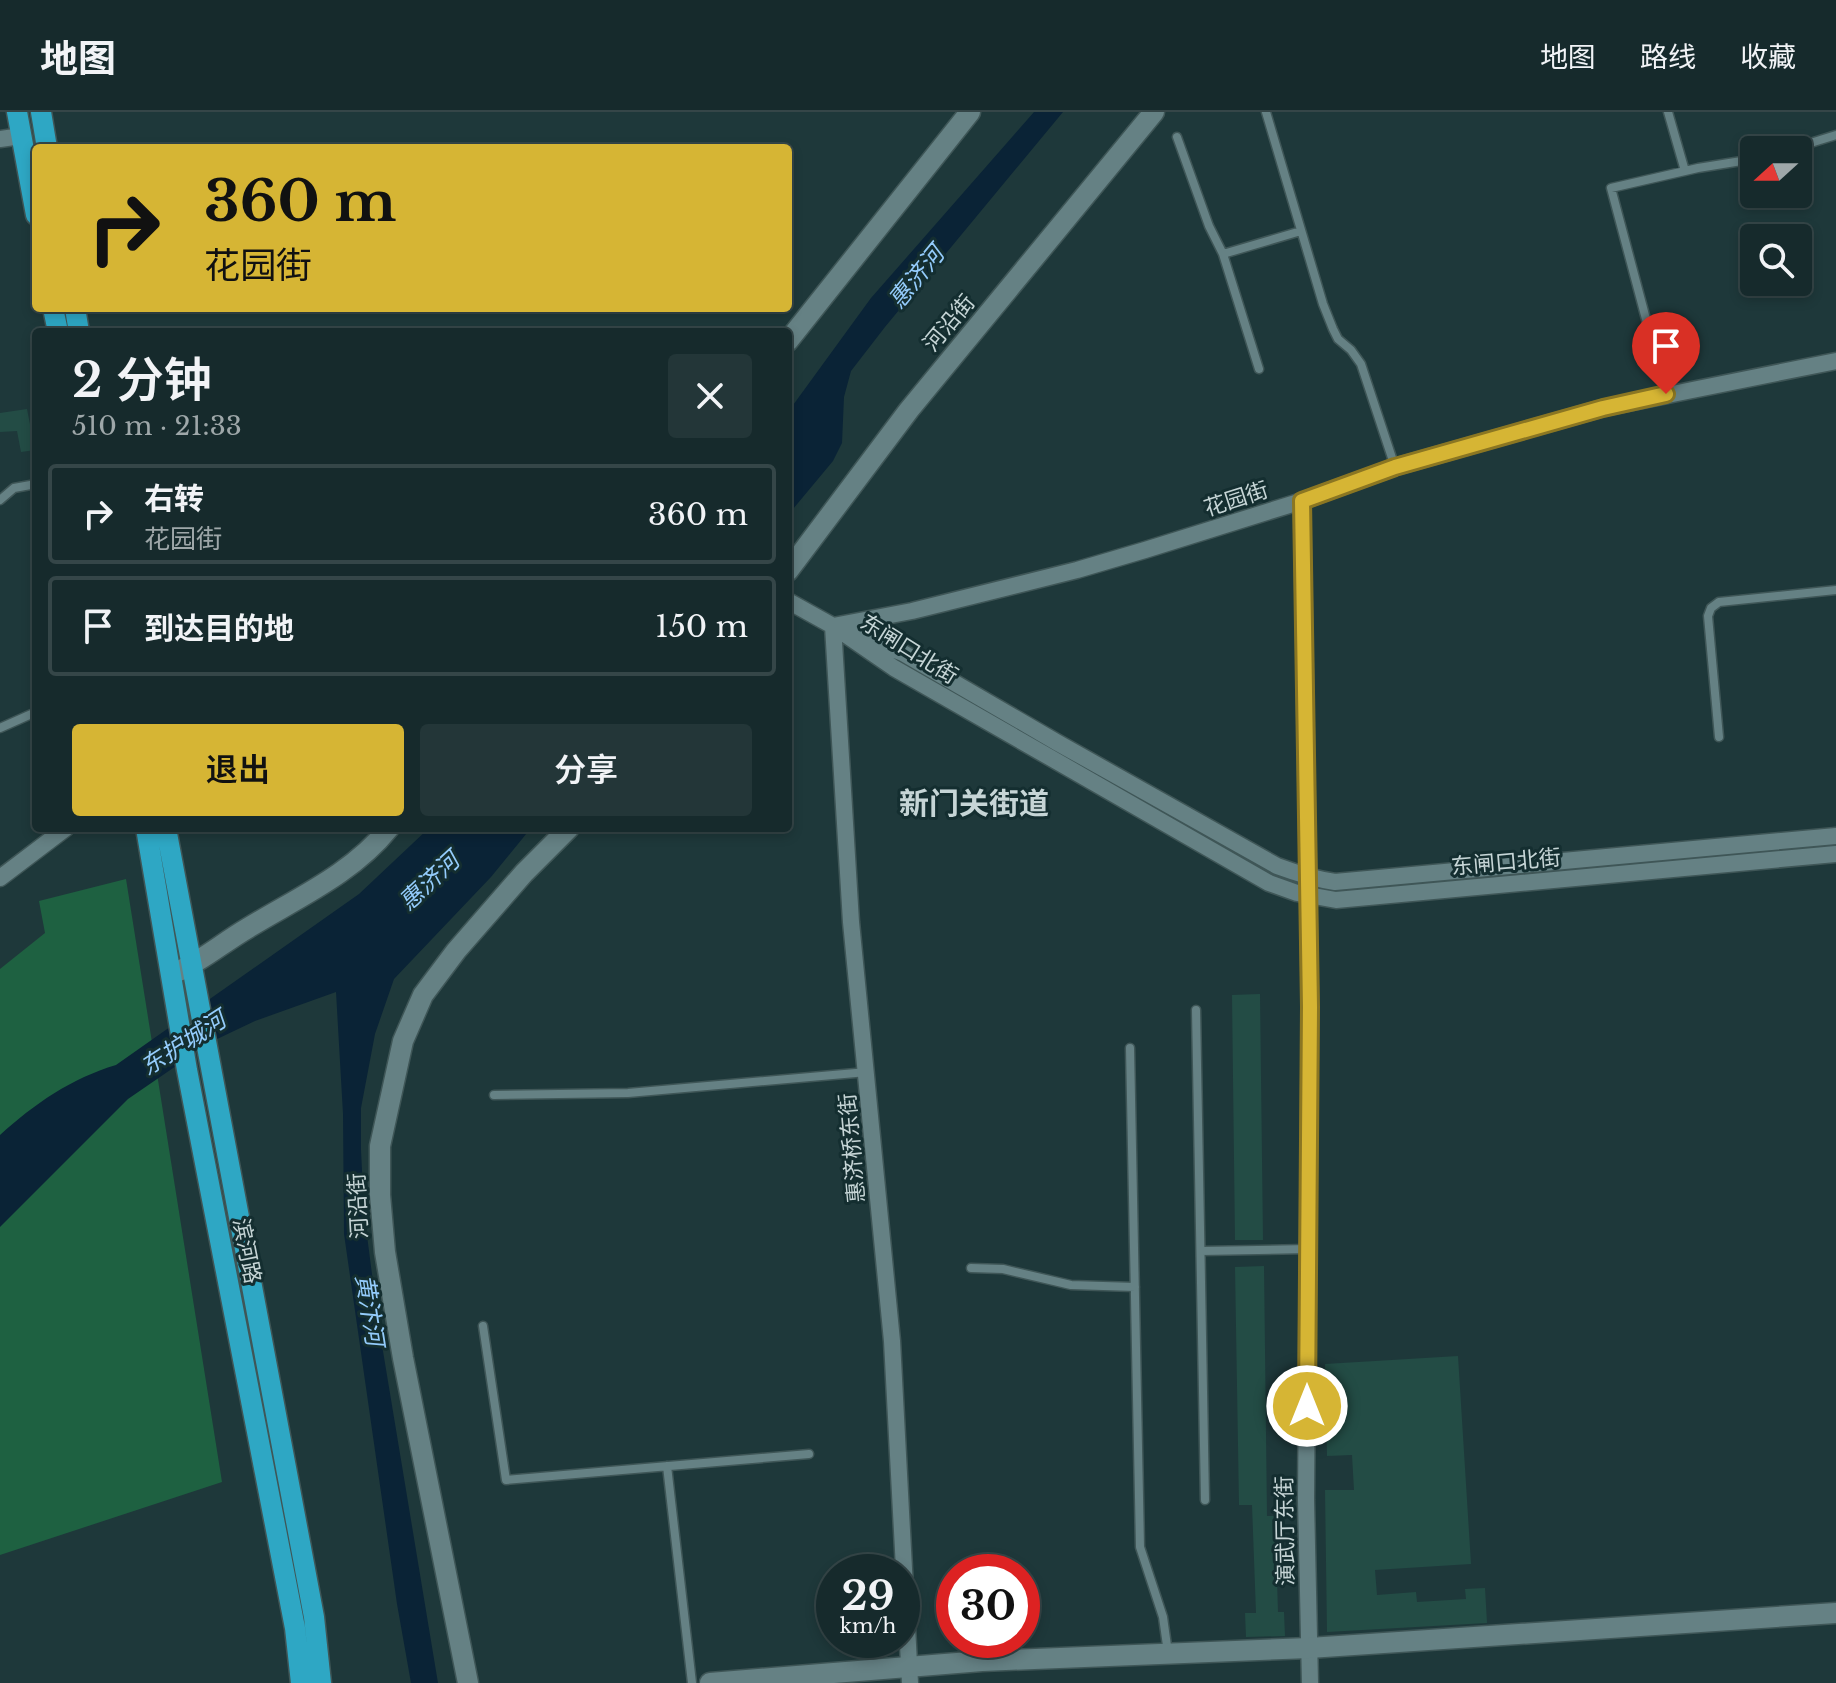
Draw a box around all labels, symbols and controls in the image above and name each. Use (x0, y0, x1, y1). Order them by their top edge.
text: 地图 (40, 35, 116, 82)
text: 地图 (1540, 40, 1596, 75)
text: 路线 (1640, 40, 1696, 75)
text: 收藏 (1740, 40, 1796, 75)
north arrow (1740, 136, 1812, 208)
map controls (1740, 136, 1812, 296)
text: 360 m (204, 167, 397, 236)
icon: right (72, 176, 176, 280)
button: search (1740, 224, 1812, 296)
water label: 惠济河 (882, 237, 952, 314)
text: 花园街 (204, 243, 312, 288)
street label: 河沿街 (917, 289, 981, 357)
pin (1632, 312, 1700, 394)
icon: arrive (1644, 324, 1688, 368)
text: 2 分钟 (72, 350, 212, 410)
button: close (668, 354, 752, 438)
text: 510 m · 21:33 (72, 410, 242, 442)
street label: 花园街 (1200, 476, 1272, 522)
text: 右转 (144, 480, 204, 517)
icon: right (76, 492, 120, 536)
text: 360 m (648, 496, 748, 533)
text: 花园街 (144, 523, 222, 555)
icon: arrive (76, 604, 120, 648)
text: 150 m (655, 608, 748, 645)
street label: 东闸口北街 (855, 608, 963, 690)
text: 到达目的地 (144, 610, 294, 647)
button: 退出 (72, 724, 404, 816)
button: 分享 (420, 724, 752, 816)
district label: 新门关街道 (899, 785, 1049, 822)
water label: 惠济河 (393, 843, 468, 916)
street label: 东闸口北街 (1450, 844, 1562, 880)
water label: 东护城河 (135, 1003, 235, 1081)
street label: 惠济桥东街 (834, 1092, 870, 1204)
street label: 河沿街 (343, 1172, 373, 1240)
street label: 滨河路 (227, 1216, 267, 1286)
water label: 黄汴河 (350, 1272, 391, 1352)
position arrow (1265, 1364, 1349, 1448)
street label: 演武厅东街 (1271, 1476, 1299, 1586)
speed limit sign: 30 (936, 1554, 1040, 1658)
text: 29 (842, 1571, 895, 1621)
text: km/h (840, 1614, 896, 1638)

